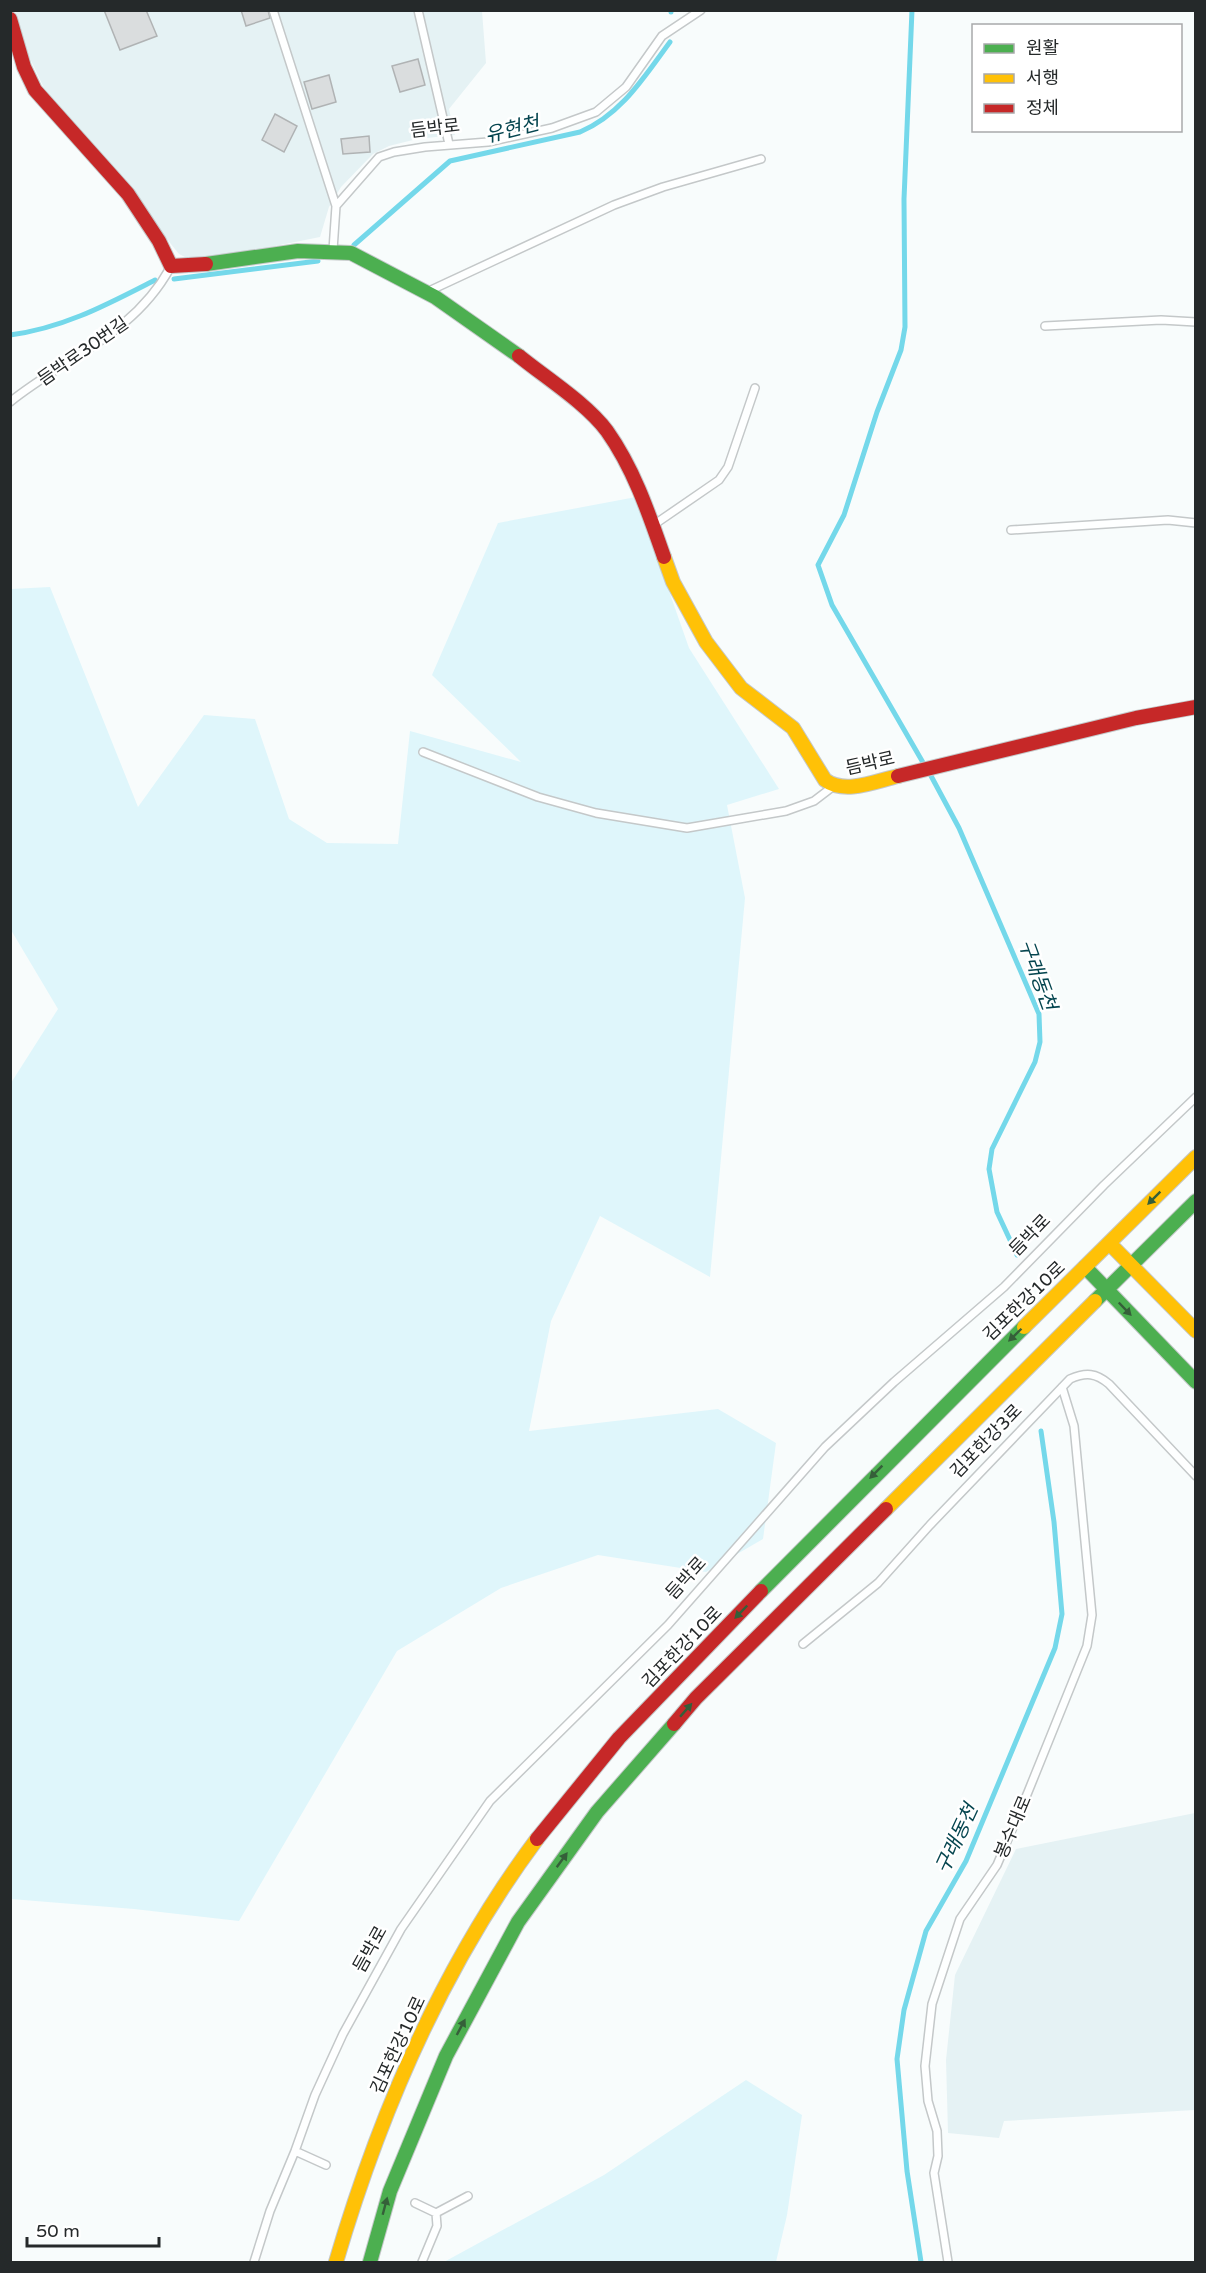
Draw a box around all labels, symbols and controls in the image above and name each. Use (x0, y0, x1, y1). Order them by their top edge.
legend (972, 24, 1182, 132)
text: 원활 (1026, 37, 1059, 59)
text: 서행 (1026, 67, 1059, 89)
text: 정체 (1026, 97, 1059, 119)
water label: 유현천 (482, 111, 544, 148)
street label: 듬박로 (409, 114, 461, 142)
street label: 듬박로30번길 (34, 312, 132, 390)
street label: 듬박로 (843, 747, 897, 779)
water label: 구래동천 (1013, 936, 1062, 1016)
one-way arrow (1147, 1191, 1161, 1206)
street label: 듬박로 (1005, 1209, 1055, 1261)
street label: 김포한강10로 (978, 1256, 1070, 1346)
one-way arrow (1118, 1301, 1132, 1316)
one-way arrow (1008, 1328, 1023, 1342)
street label: 김포한강3로 (945, 1400, 1027, 1482)
one-way arrow (869, 1464, 883, 1479)
street label: 듬박로 (661, 1552, 711, 1604)
street label: 김포한강10로 (637, 1601, 727, 1693)
one-way arrow (734, 1605, 748, 1619)
one-way arrow (679, 1703, 692, 1718)
street label: 봉수대로 (990, 1792, 1036, 1862)
water label: 구래동천 (931, 1798, 985, 1877)
one-way arrow (556, 1853, 568, 1869)
street label: 듬박로 (348, 1922, 392, 1976)
street label: 김포한강10로 (366, 1993, 430, 2097)
one-way arrow (456, 2018, 466, 2035)
one-way arrow (381, 2197, 391, 2215)
scale bar (27, 2210, 159, 2248)
text: 50 m (36, 2220, 80, 2242)

